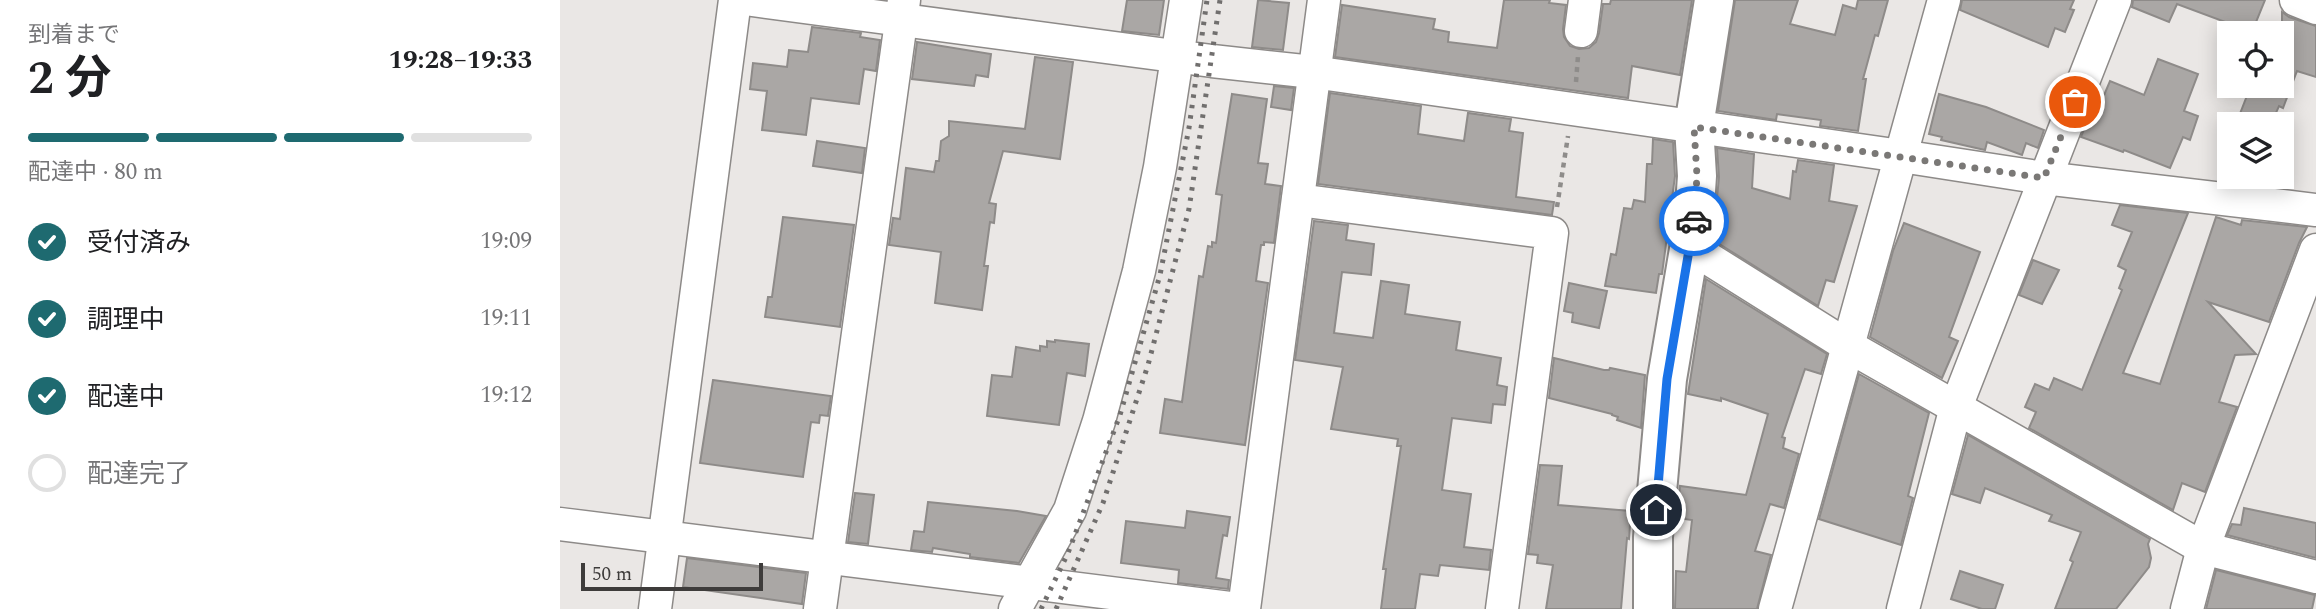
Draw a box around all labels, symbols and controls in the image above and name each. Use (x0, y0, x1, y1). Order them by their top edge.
text: 到着まで (28, 18, 120, 53)
map controls (2217, 21, 2294, 189)
button: locate (2217, 21, 2294, 98)
text: 19:28–19:33 (388, 40, 532, 80)
text: 2 分 (28, 44, 111, 114)
pin (2045, 72, 2105, 132)
icon: bag (2056, 83, 2094, 121)
button: layers (2217, 112, 2294, 189)
text: 配達中 · 80 m (28, 155, 163, 190)
courier (1659, 186, 1729, 256)
icon: car (1675, 202, 1713, 240)
icon: check (28, 223, 66, 261)
text: 受付済み (87, 223, 191, 263)
text: 19:09 (480, 224, 532, 259)
icon: check (28, 300, 66, 338)
text: 調理中 (87, 300, 165, 340)
text: 19:11 (480, 301, 532, 336)
icon: check (28, 377, 66, 415)
text: 配達中 (87, 377, 165, 417)
text: 19:12 (480, 378, 532, 413)
text: 配達完了 (87, 454, 191, 494)
pin (1626, 480, 1686, 540)
icon: home (1637, 491, 1675, 529)
scale bar (581, 560, 763, 592)
text: 50 m (592, 560, 632, 589)

